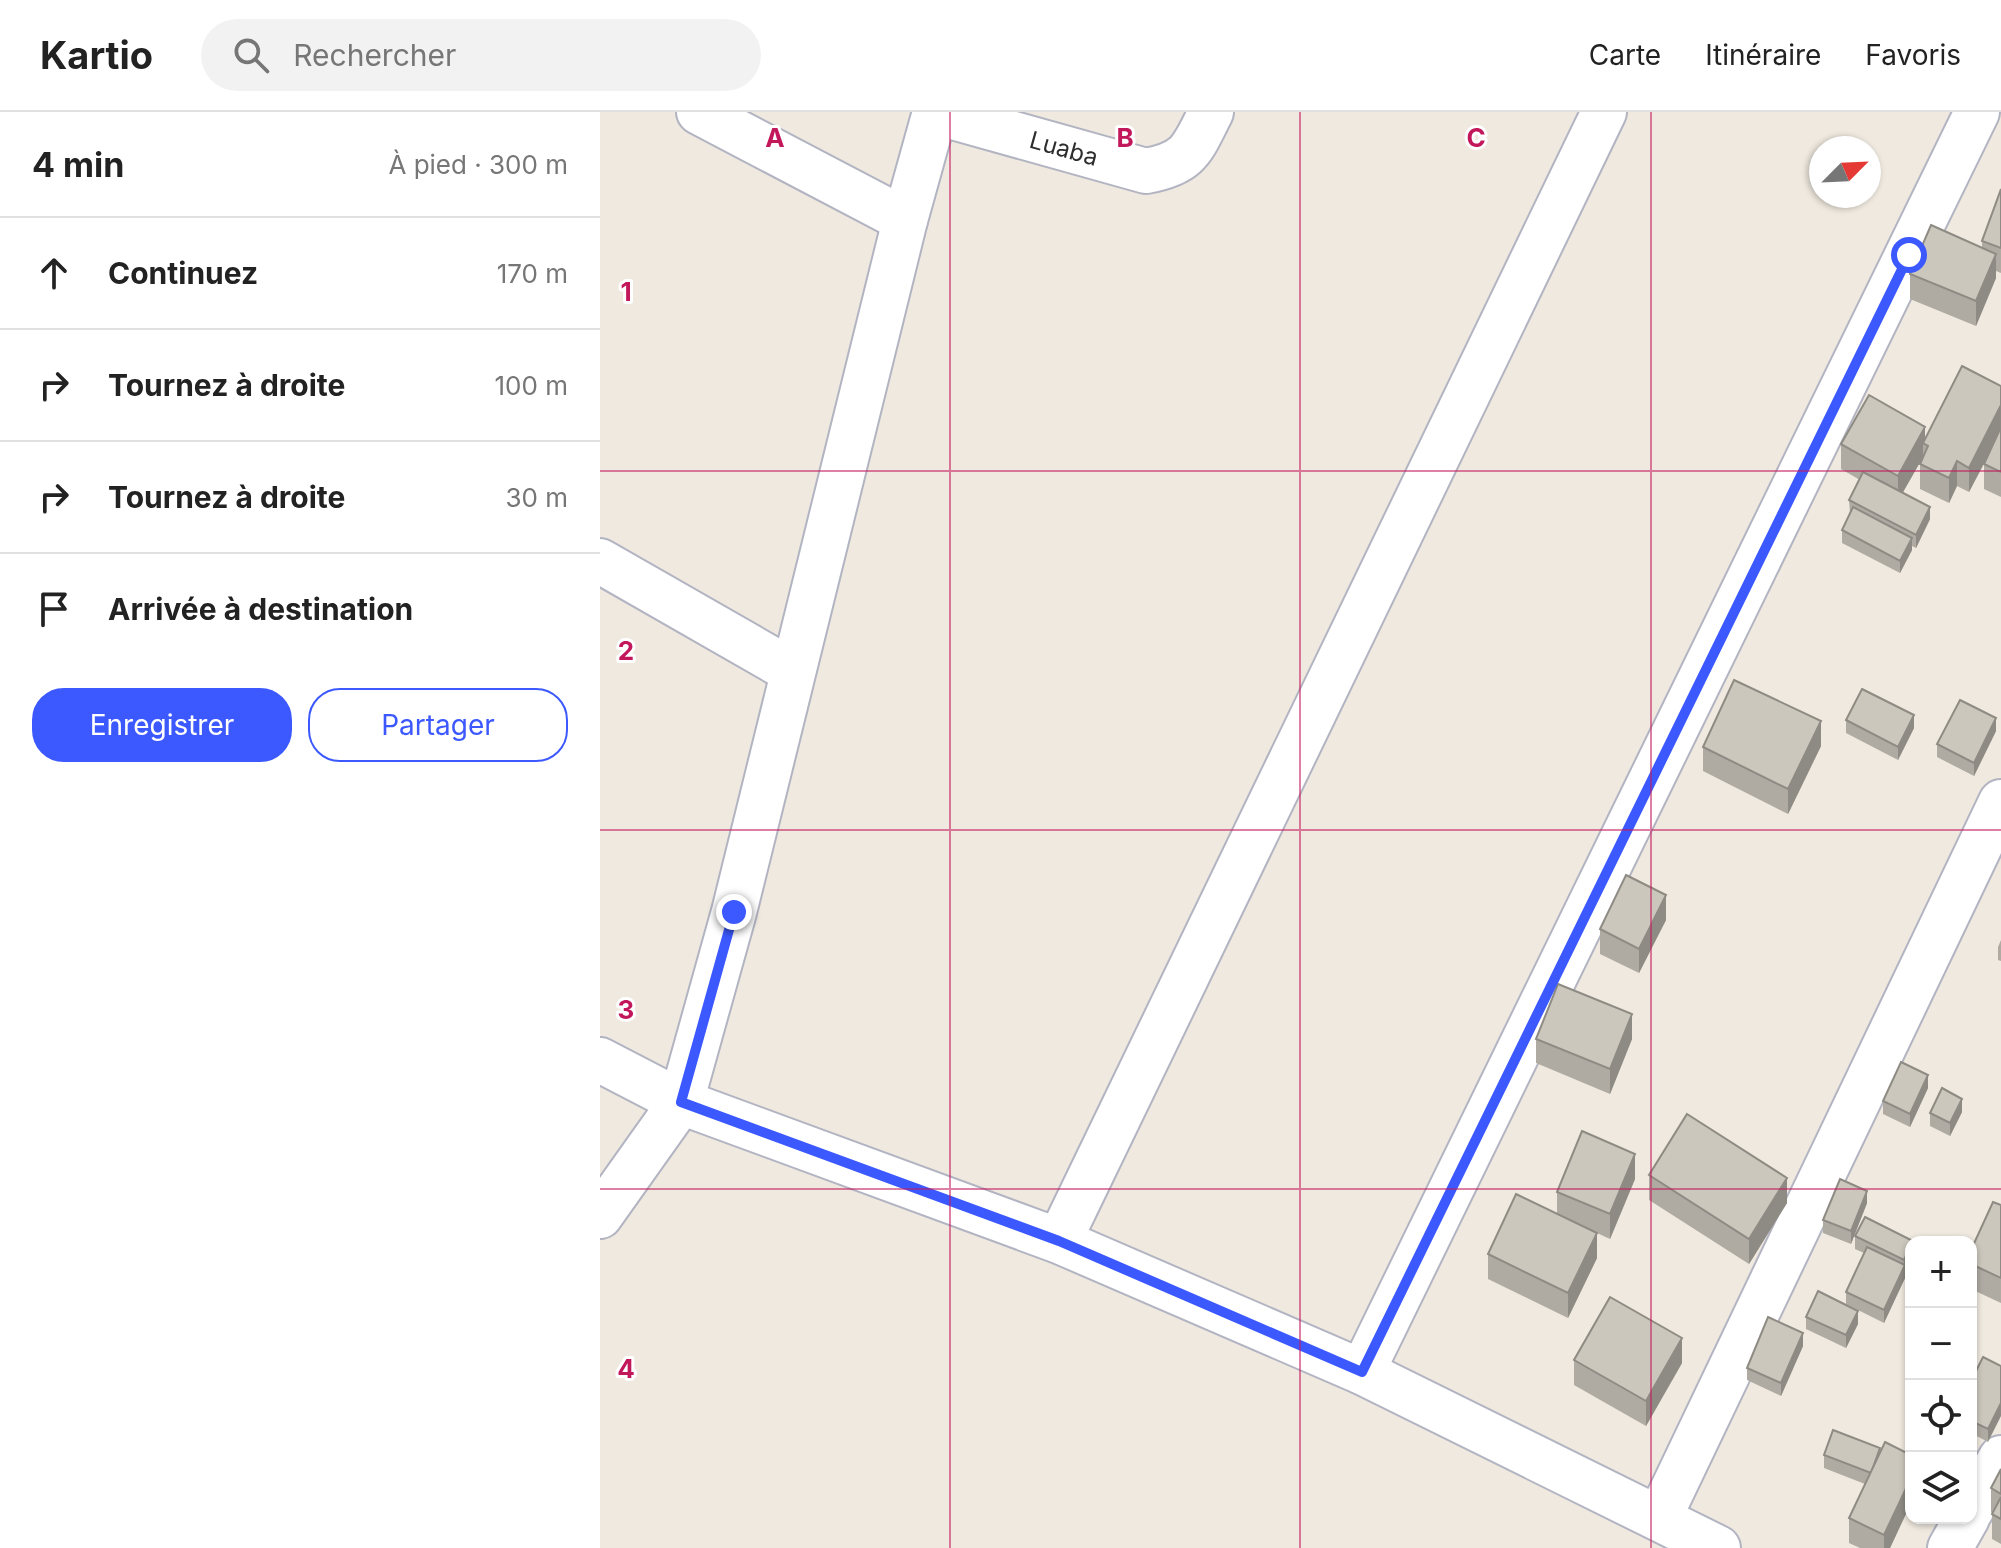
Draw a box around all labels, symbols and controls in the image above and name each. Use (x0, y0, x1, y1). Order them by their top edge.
search box (201, 19, 761, 91)
text: Kartio (40, 32, 153, 78)
icon: search (229, 33, 273, 77)
text: Rechercher (293, 37, 456, 73)
text: Carte (1589, 38, 1661, 72)
text: Itinéraire (1705, 38, 1821, 72)
text: Favoris (1865, 38, 1961, 72)
text: A (765, 122, 785, 153)
text: B (1116, 122, 1134, 153)
text: C (1466, 122, 1486, 153)
street label: Luaba (1027, 125, 1102, 171)
north arrow (1809, 136, 1881, 208)
text: 4 min (32, 144, 124, 185)
text: À pied · 300 m (388, 149, 568, 180)
route start (1891, 237, 1927, 273)
icon: ahead (32, 251, 76, 295)
text: Continuez (108, 255, 258, 291)
text: 170 m (497, 258, 568, 289)
text: 1 (620, 276, 632, 307)
icon: right (32, 363, 76, 407)
text: Tournez à droite (108, 367, 345, 403)
text: 100 m (495, 370, 568, 401)
icon: right (32, 475, 76, 519)
text: Tournez à droite (108, 479, 345, 515)
text: 30 m (505, 482, 568, 513)
icon: arrive (32, 587, 76, 631)
text: Arrivée à destination (108, 591, 413, 627)
text: 2 (618, 635, 634, 666)
button: Enregistrer (32, 688, 292, 762)
button: Partager (308, 688, 568, 762)
route end (716, 894, 752, 930)
text: 3 (618, 994, 634, 1025)
map controls (1905, 1236, 1977, 1524)
button: + (1905, 1236, 1977, 1308)
button: − (1905, 1308, 1977, 1380)
text: 4 (617, 1353, 635, 1384)
button: locate (1905, 1380, 1977, 1452)
button: layers (1905, 1452, 1977, 1524)

